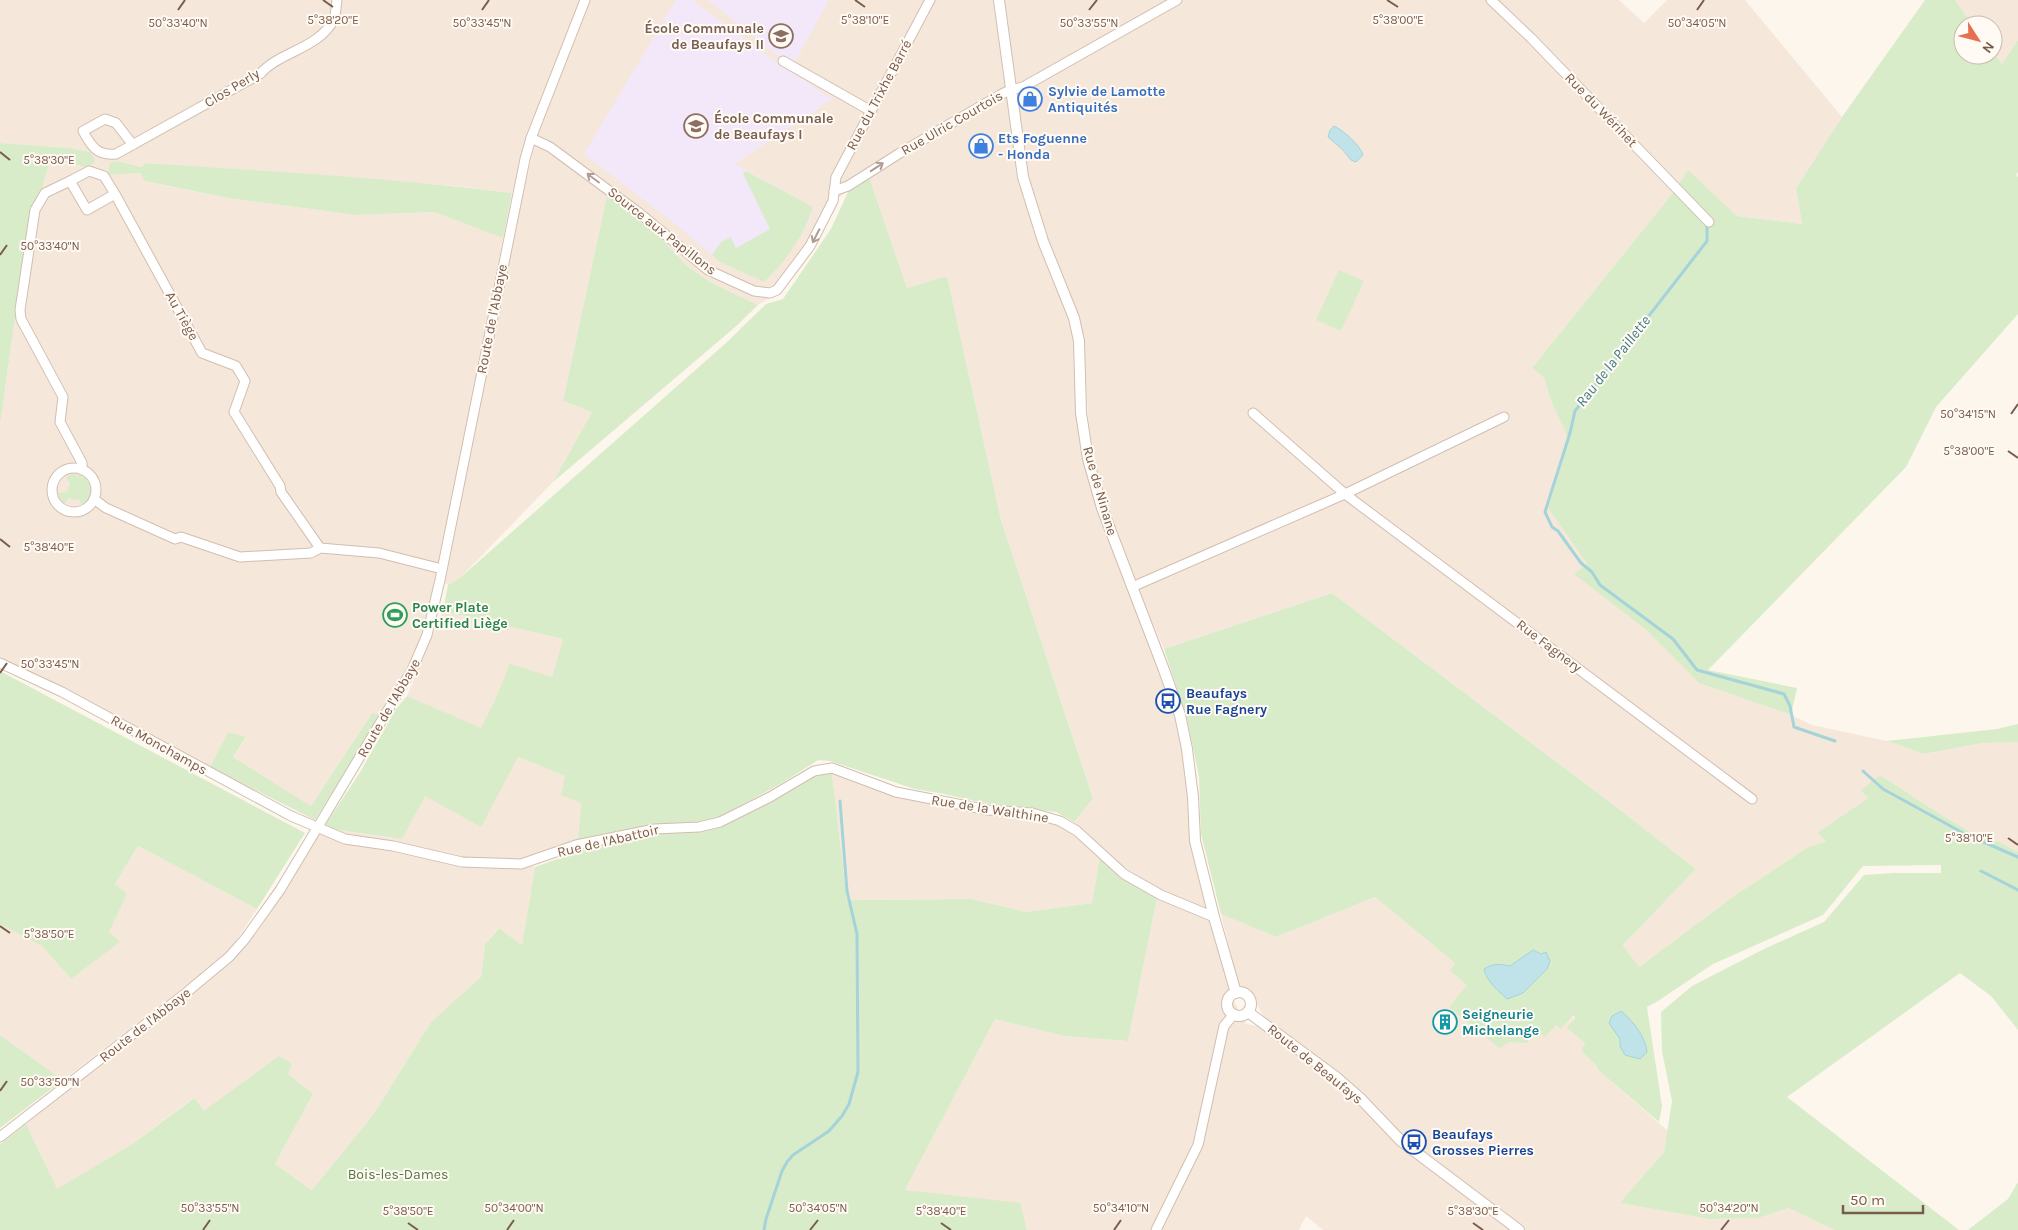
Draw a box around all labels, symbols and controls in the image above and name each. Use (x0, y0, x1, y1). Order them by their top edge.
text: 5°38'20"E (307, 13, 359, 27)
text: 5°38'10"E (841, 13, 889, 27)
text: 5°38'00"E (1372, 13, 1424, 27)
north arrow (1953, 15, 2003, 65)
text: 50°33'40"N (148, 16, 208, 30)
text: 50°33'45"N (452, 16, 512, 30)
text: 50°33'55"N (1059, 16, 1119, 30)
text: 50°34'05"N (1667, 16, 1727, 30)
place label: École Communale de Beaufays II (644, 19, 764, 53)
school or university icon: École Communale de Beaufays II (768, 23, 794, 49)
street label: Rue du Trixhe Barré (843, 37, 915, 153)
text: N (1978, 38, 1998, 56)
street label: Clos Perly (201, 65, 263, 111)
street label: Rue du Wérihet (1561, 69, 1641, 151)
place label: Sylvie de Lamotte Antiquités (1048, 83, 1165, 116)
shop icon: Sylvie de Lamotte Antiquités (1017, 86, 1043, 112)
street label: Rue Ulric Courtois (898, 87, 1006, 159)
place label: École Communale de Beaufays I (714, 109, 834, 143)
school or university icon: École Communale de Beaufays I (683, 113, 709, 139)
place label: Ets Foguenne - Honda (998, 130, 1087, 163)
shop icon: Ets Foguenne - Honda (968, 133, 994, 159)
text: 5°38'30"E (23, 153, 75, 167)
one-way arrow (869, 162, 883, 172)
one-way arrow (586, 173, 600, 183)
street label: Source aux Papillons (604, 183, 720, 279)
one-way arrow (811, 228, 820, 243)
text: 50°33'40"N (20, 239, 80, 253)
street label: Route de l'Abbaye (473, 263, 511, 375)
street label: Au Tiège (162, 289, 202, 343)
water label: Rau de la Paillette (1572, 312, 1654, 410)
text: 50°34'15"N (1940, 407, 1996, 421)
street label: Rue de Ninane (1079, 444, 1121, 538)
text: 5°38'00"E (1943, 444, 1995, 458)
text: 5°38'40"E (23, 540, 75, 554)
place label: Power Plate Certified Liège (412, 599, 508, 632)
sports icon: Power Plate Certified Liège (382, 602, 408, 628)
street label: Rue Fagnery (1513, 616, 1585, 676)
street label: Route de l'Abbaye (354, 656, 424, 760)
text: 50°33'45"N (20, 657, 80, 671)
place label: Beaufays Rue Fagnery (1186, 685, 1267, 718)
bus stop icon: Beaufays Rue Fagnery (1155, 688, 1181, 714)
street label: Rue Monchamps (108, 711, 210, 779)
street label: Rue de la Walthine (930, 791, 1050, 827)
street label: Rue de l'Abattoir (556, 821, 661, 861)
text: 5°38'10"E (1945, 831, 1993, 845)
text: 5°38'50"E (23, 927, 75, 941)
street label: Route de l'Abbaye (96, 984, 194, 1066)
place label: Seigneurie Michelange (1462, 1006, 1539, 1039)
building icon: Seigneurie Michelange (1432, 1009, 1458, 1035)
street label: Route de Beaufays (1264, 1020, 1366, 1108)
text: 50°33'50"N (20, 1075, 80, 1089)
place label: Beaufays Grosses Pierres (1432, 1126, 1534, 1159)
bus stop icon: Beaufays Grosses Pierres (1401, 1129, 1427, 1155)
park label: Bois-les-Dames (348, 1166, 448, 1183)
scale bar (1843, 1182, 1923, 1214)
text: 50 m (1850, 1191, 1885, 1209)
text: 50°33'55"N (180, 1201, 240, 1215)
text: 50°34'00"N (484, 1201, 544, 1215)
text: 50°34'05"N (788, 1201, 848, 1215)
text: 50°34'10"N (1093, 1201, 1149, 1215)
text: 50°34'20"N (1699, 1201, 1759, 1215)
text: 5°38'50"E (382, 1204, 434, 1218)
text: 5°38'40"E (915, 1204, 967, 1218)
text: 5°38'30"E (1447, 1204, 1499, 1218)

